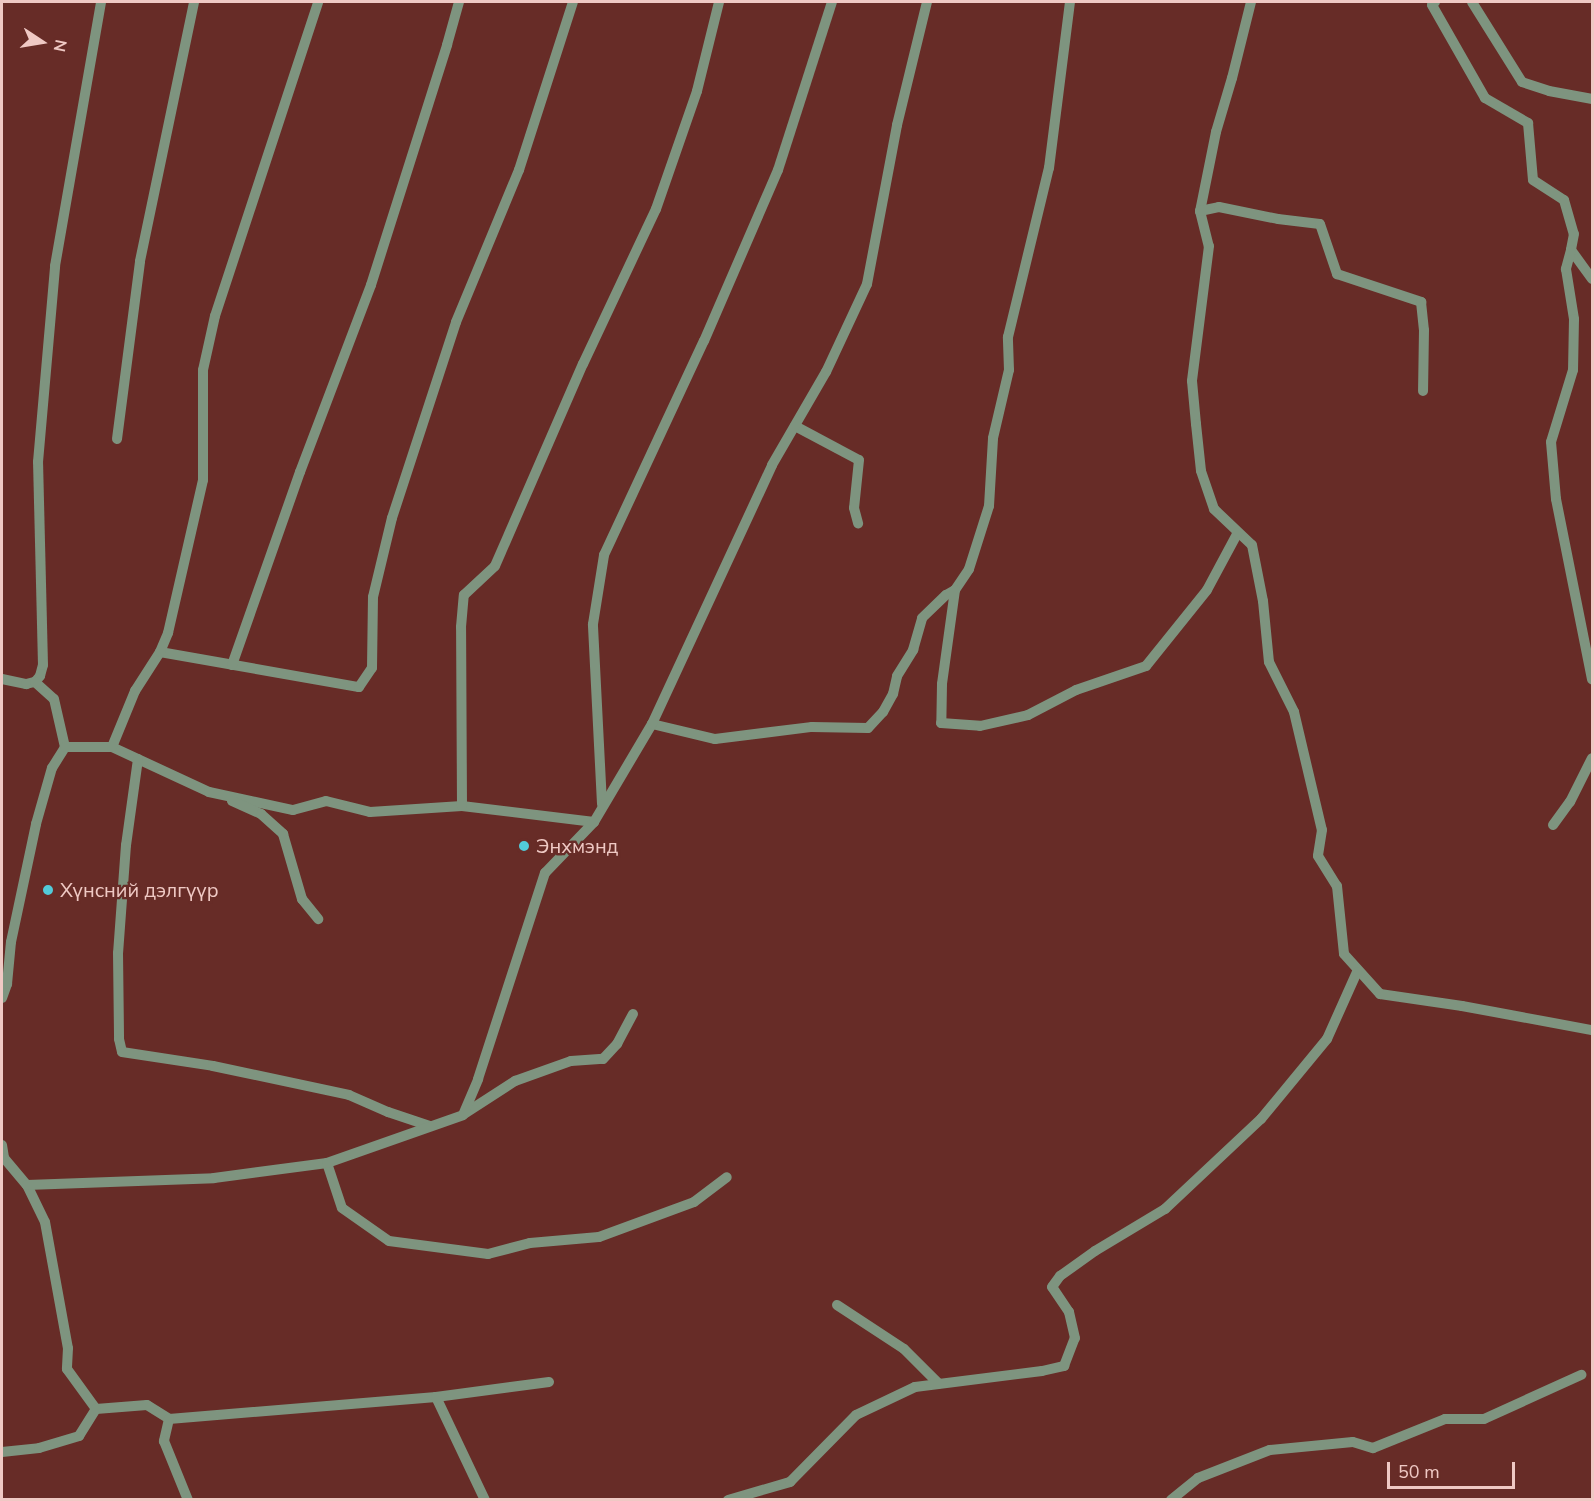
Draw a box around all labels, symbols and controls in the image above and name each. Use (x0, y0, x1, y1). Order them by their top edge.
north arrow (12, 12, 72, 72)
text: N (48, 38, 72, 54)
place label: Энхмэнд (536, 834, 618, 858)
marker: Энхмэнд (517, 839, 531, 853)
place label: Хүнсний дэлгүүр (60, 878, 219, 902)
marker: Хүнсний дэлгүүр (41, 883, 55, 897)
scale bar (1390, 1450, 1518, 1488)
text: 50 m (1398, 1460, 1440, 1484)

